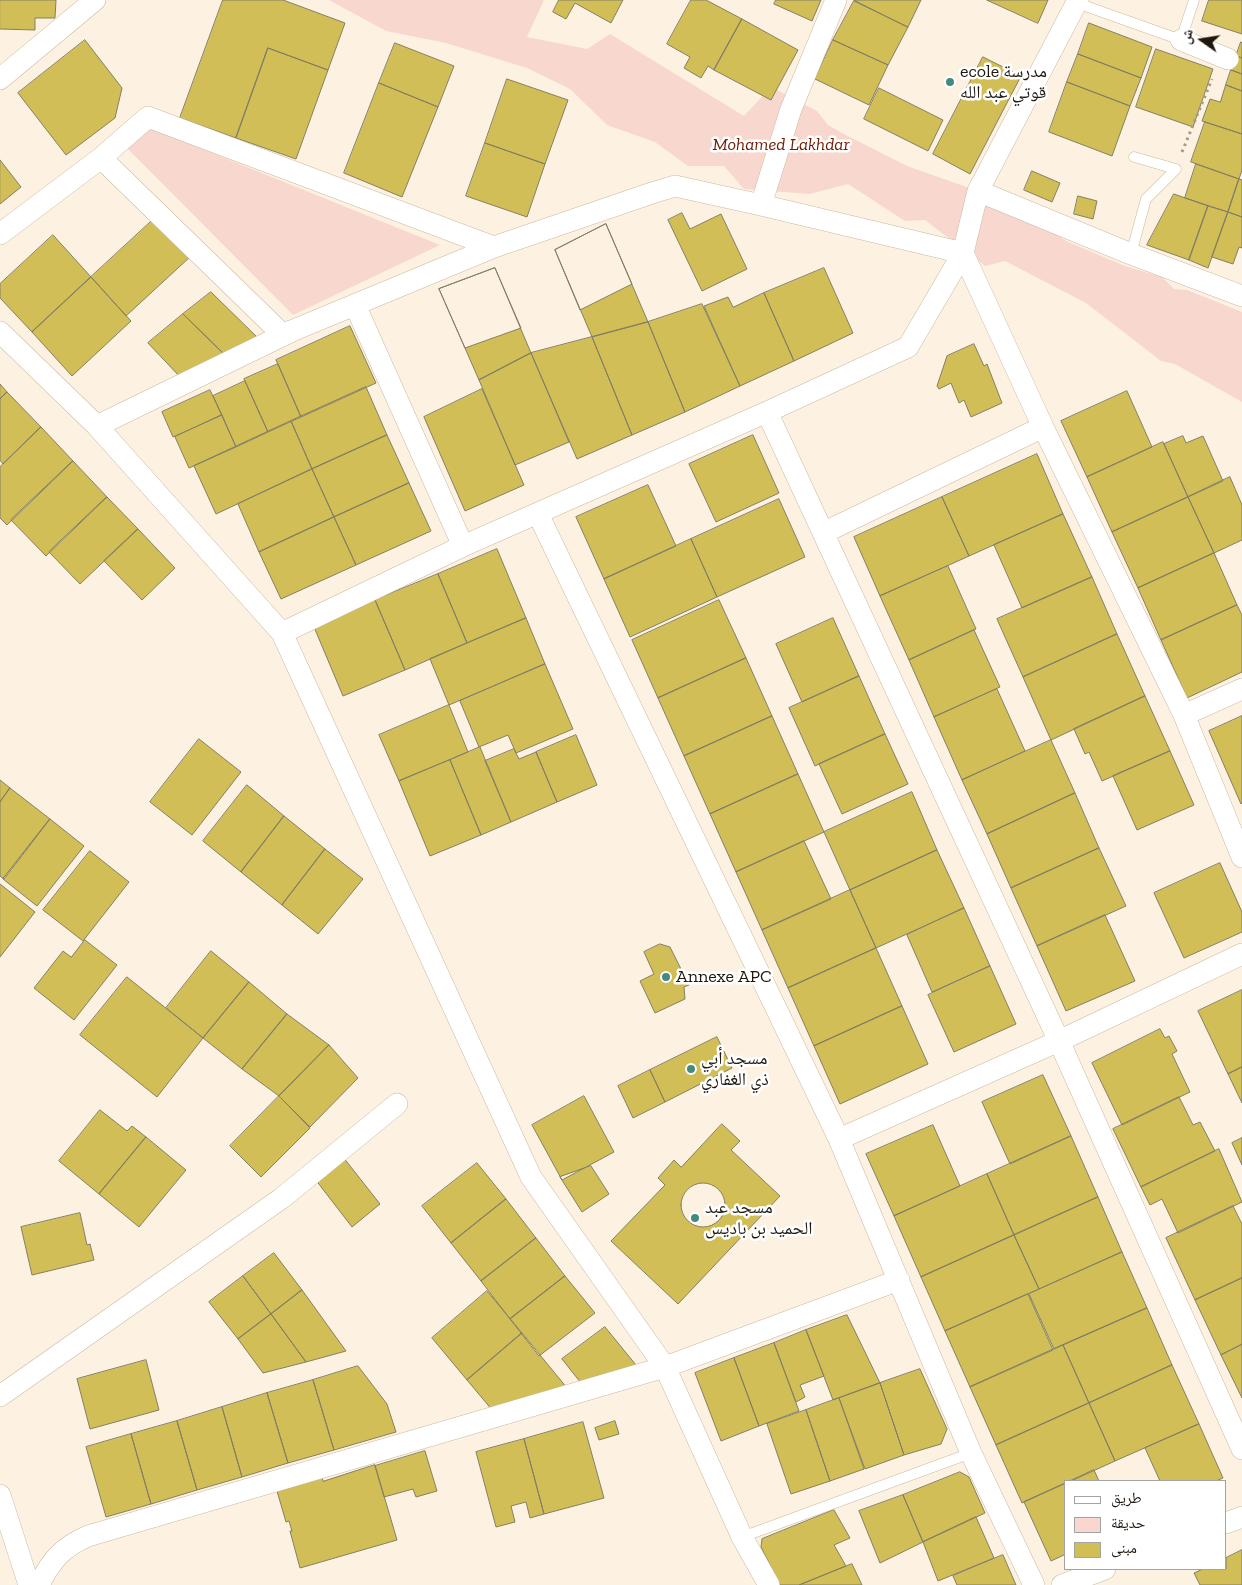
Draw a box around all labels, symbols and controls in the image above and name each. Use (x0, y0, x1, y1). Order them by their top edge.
north arrow (1177, 15, 1227, 65)
text: ش (1177, 27, 1197, 46)
place label: ecole مدرسة قوتي عبد الله (960, 61, 1047, 104)
marker: ecole مدرسة قوتي عبد الله (944, 76, 956, 88)
park label: Mohamed Lakhdar (712, 134, 850, 156)
place label: Annexe APC (676, 966, 772, 988)
marker: Annexe APC (660, 971, 672, 983)
place label: مسجد أبي ذي الغفاري (701, 1048, 769, 1090)
marker: مسجد أبي ذي الغفاري (685, 1063, 697, 1075)
place label: مسجد عبد الحميد بن باديس (705, 1197, 813, 1240)
marker: مسجد عبد الحميد بن باديس (689, 1212, 701, 1224)
legend (1064, 1480, 1227, 1570)
text: طريق (1111, 1489, 1142, 1507)
text: حديقة (1111, 1514, 1145, 1532)
text: مبنى (1111, 1539, 1137, 1557)

